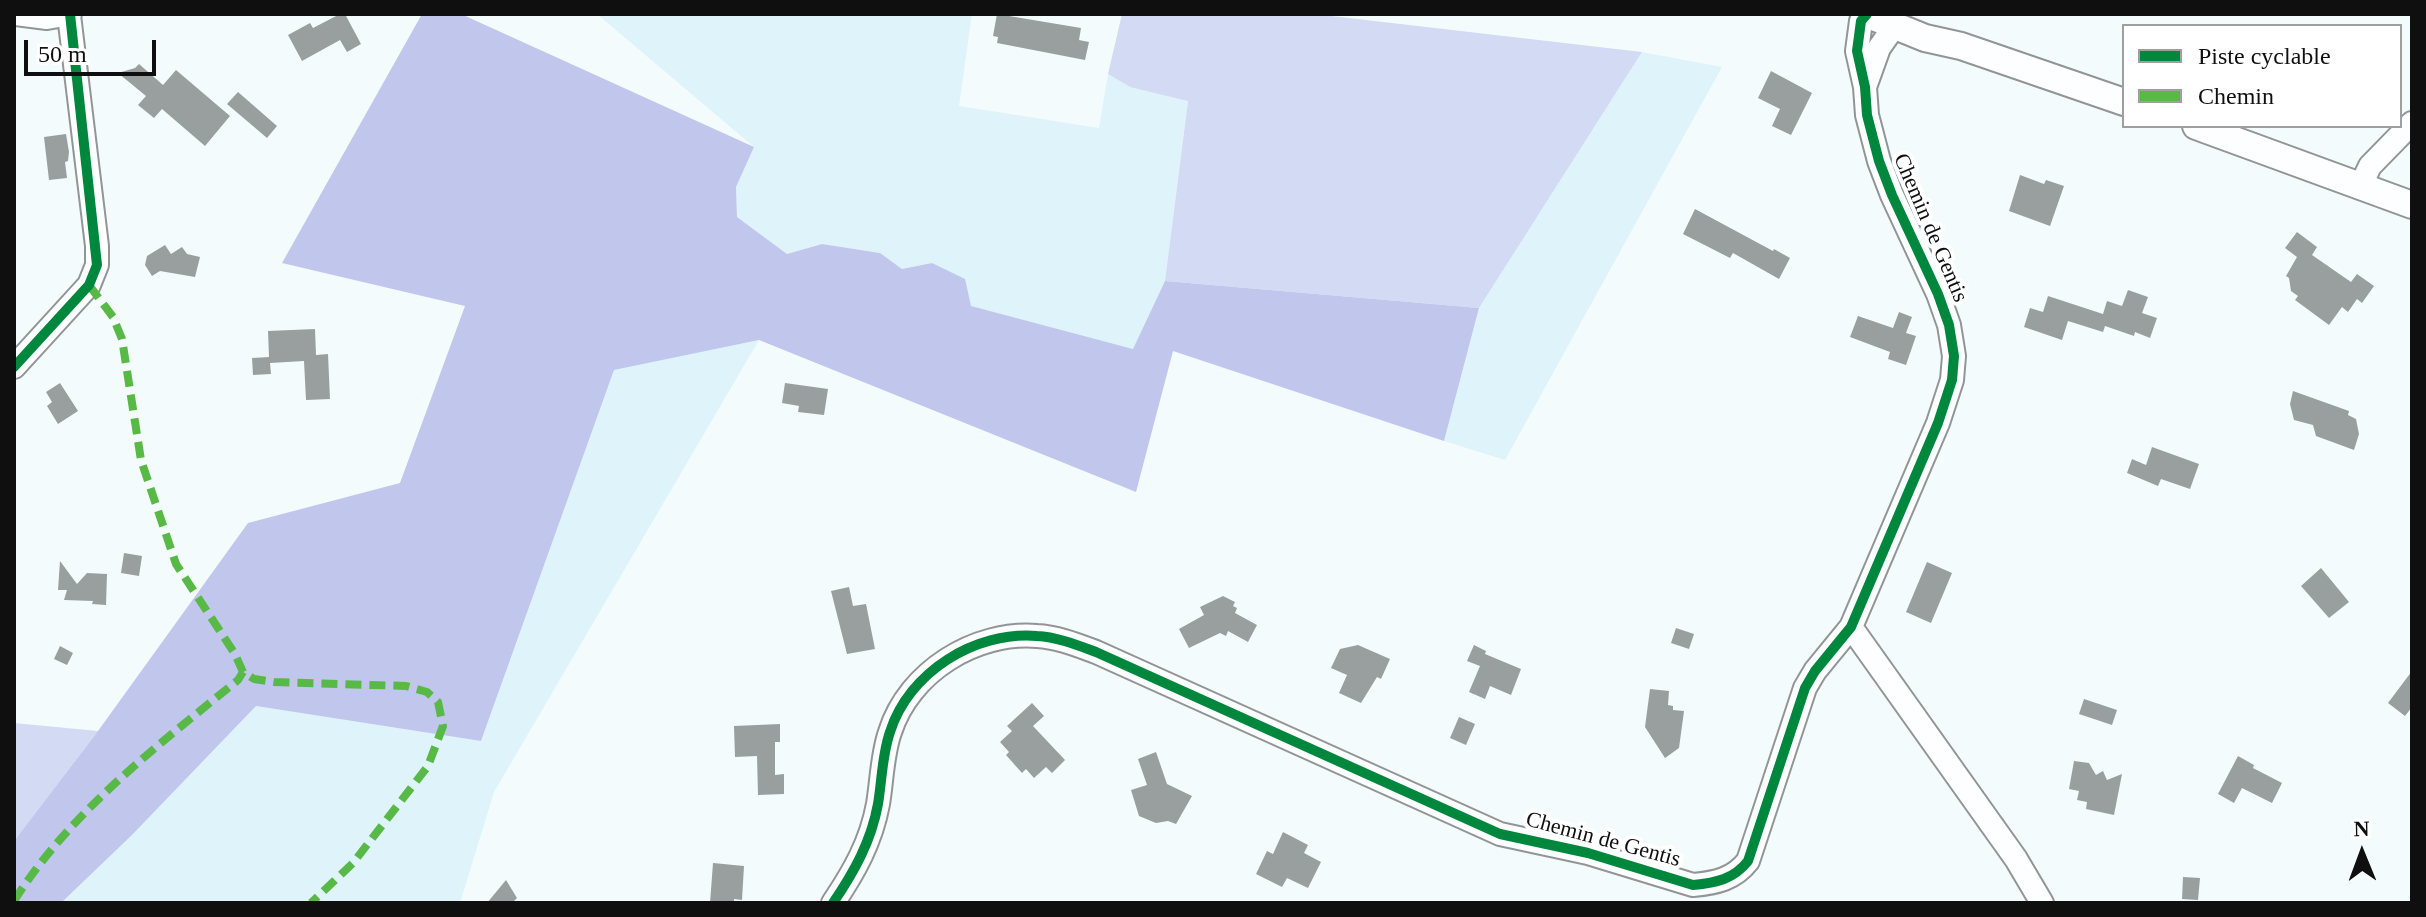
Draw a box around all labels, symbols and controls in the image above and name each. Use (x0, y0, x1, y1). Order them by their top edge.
scale bar (28, 24, 160, 74)
legend (2122, 24, 2402, 128)
text: 50 m (38, 41, 87, 67)
text: Piste cyclable (2198, 43, 2331, 69)
text: Chemin (2198, 83, 2274, 109)
street label: Chemin de Gentis (1887, 150, 1973, 306)
street label: Chemin de Gentis (1523, 807, 1683, 873)
north arrow (2322, 813, 2402, 893)
text: N (2353, 816, 2370, 841)

